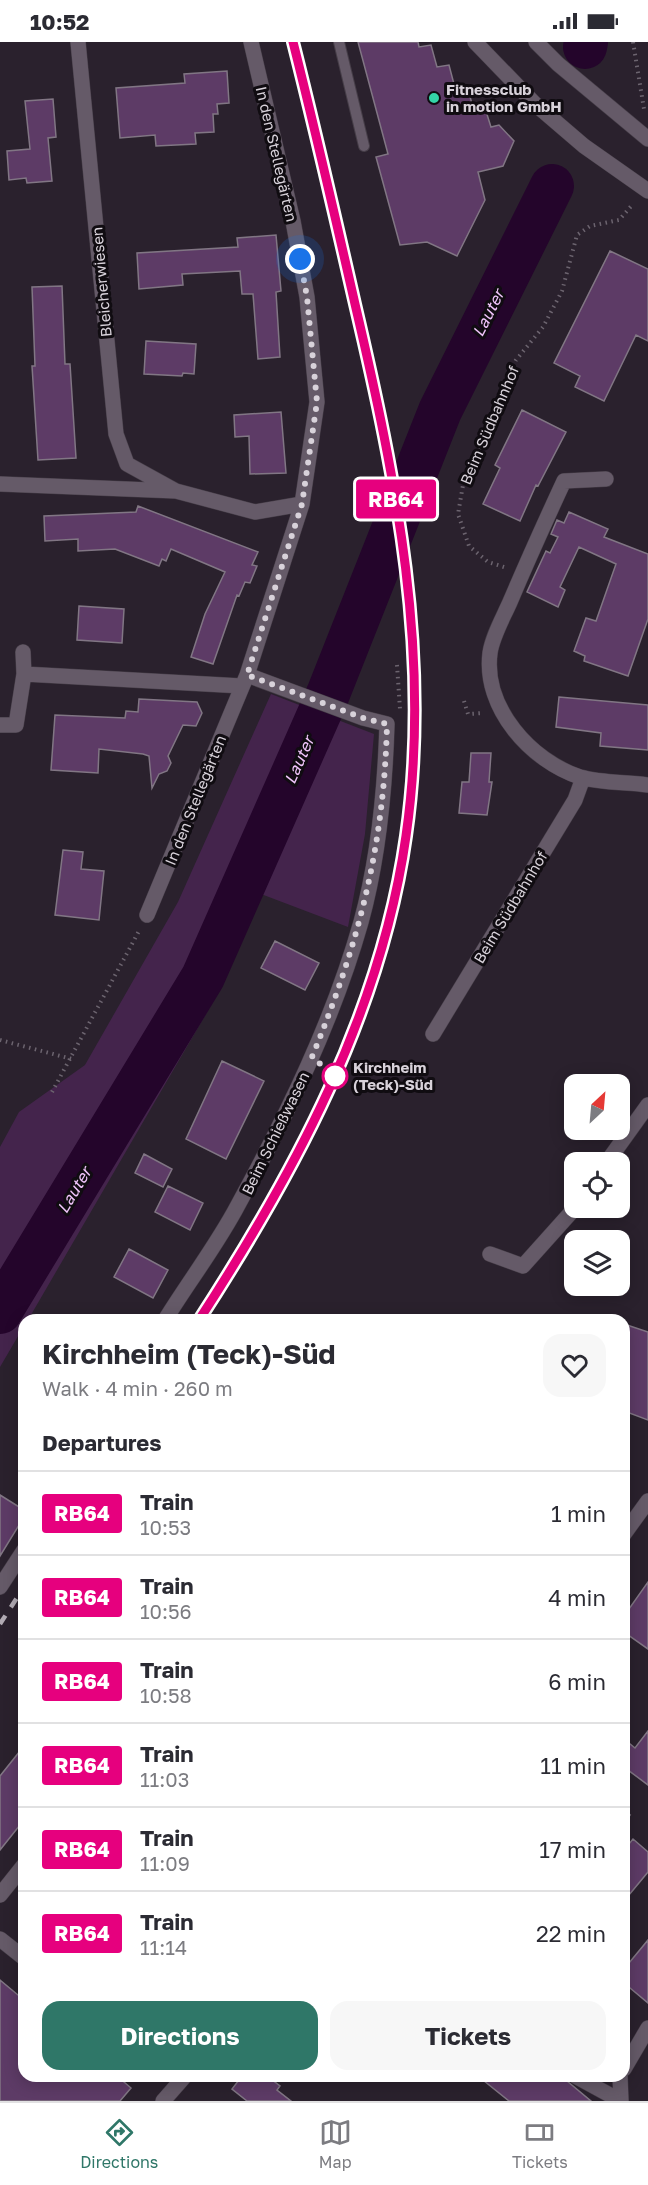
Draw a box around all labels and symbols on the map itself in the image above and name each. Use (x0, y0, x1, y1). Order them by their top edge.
place label: Fitnessclub in motion GmbH (446, 80, 562, 115)
street label: In den Stellegärten (253, 84, 301, 224)
marker: Fitnessclub in motion GmbH (427, 91, 441, 105)
street label: Bleicherwiesen (87, 226, 115, 338)
your location (285, 244, 315, 274)
water label: Lauter (468, 284, 509, 340)
street label: Beim Südbahnhof (456, 362, 522, 487)
line badge: RB64 (354, 480, 438, 518)
water label: Lauter (280, 731, 319, 787)
street label: In den Stellegärten (161, 732, 229, 868)
street label: Beim Südbahnhof (469, 847, 551, 966)
place label: Kirchheim (Teck)-Süd (353, 1058, 433, 1093)
marker: Kirchheim (Teck)-Süd (322, 1063, 348, 1089)
street label: Beim Schießwasen (237, 1069, 313, 1197)
north arrow (564, 1074, 630, 1140)
water label: Lauter (53, 1161, 97, 1217)

